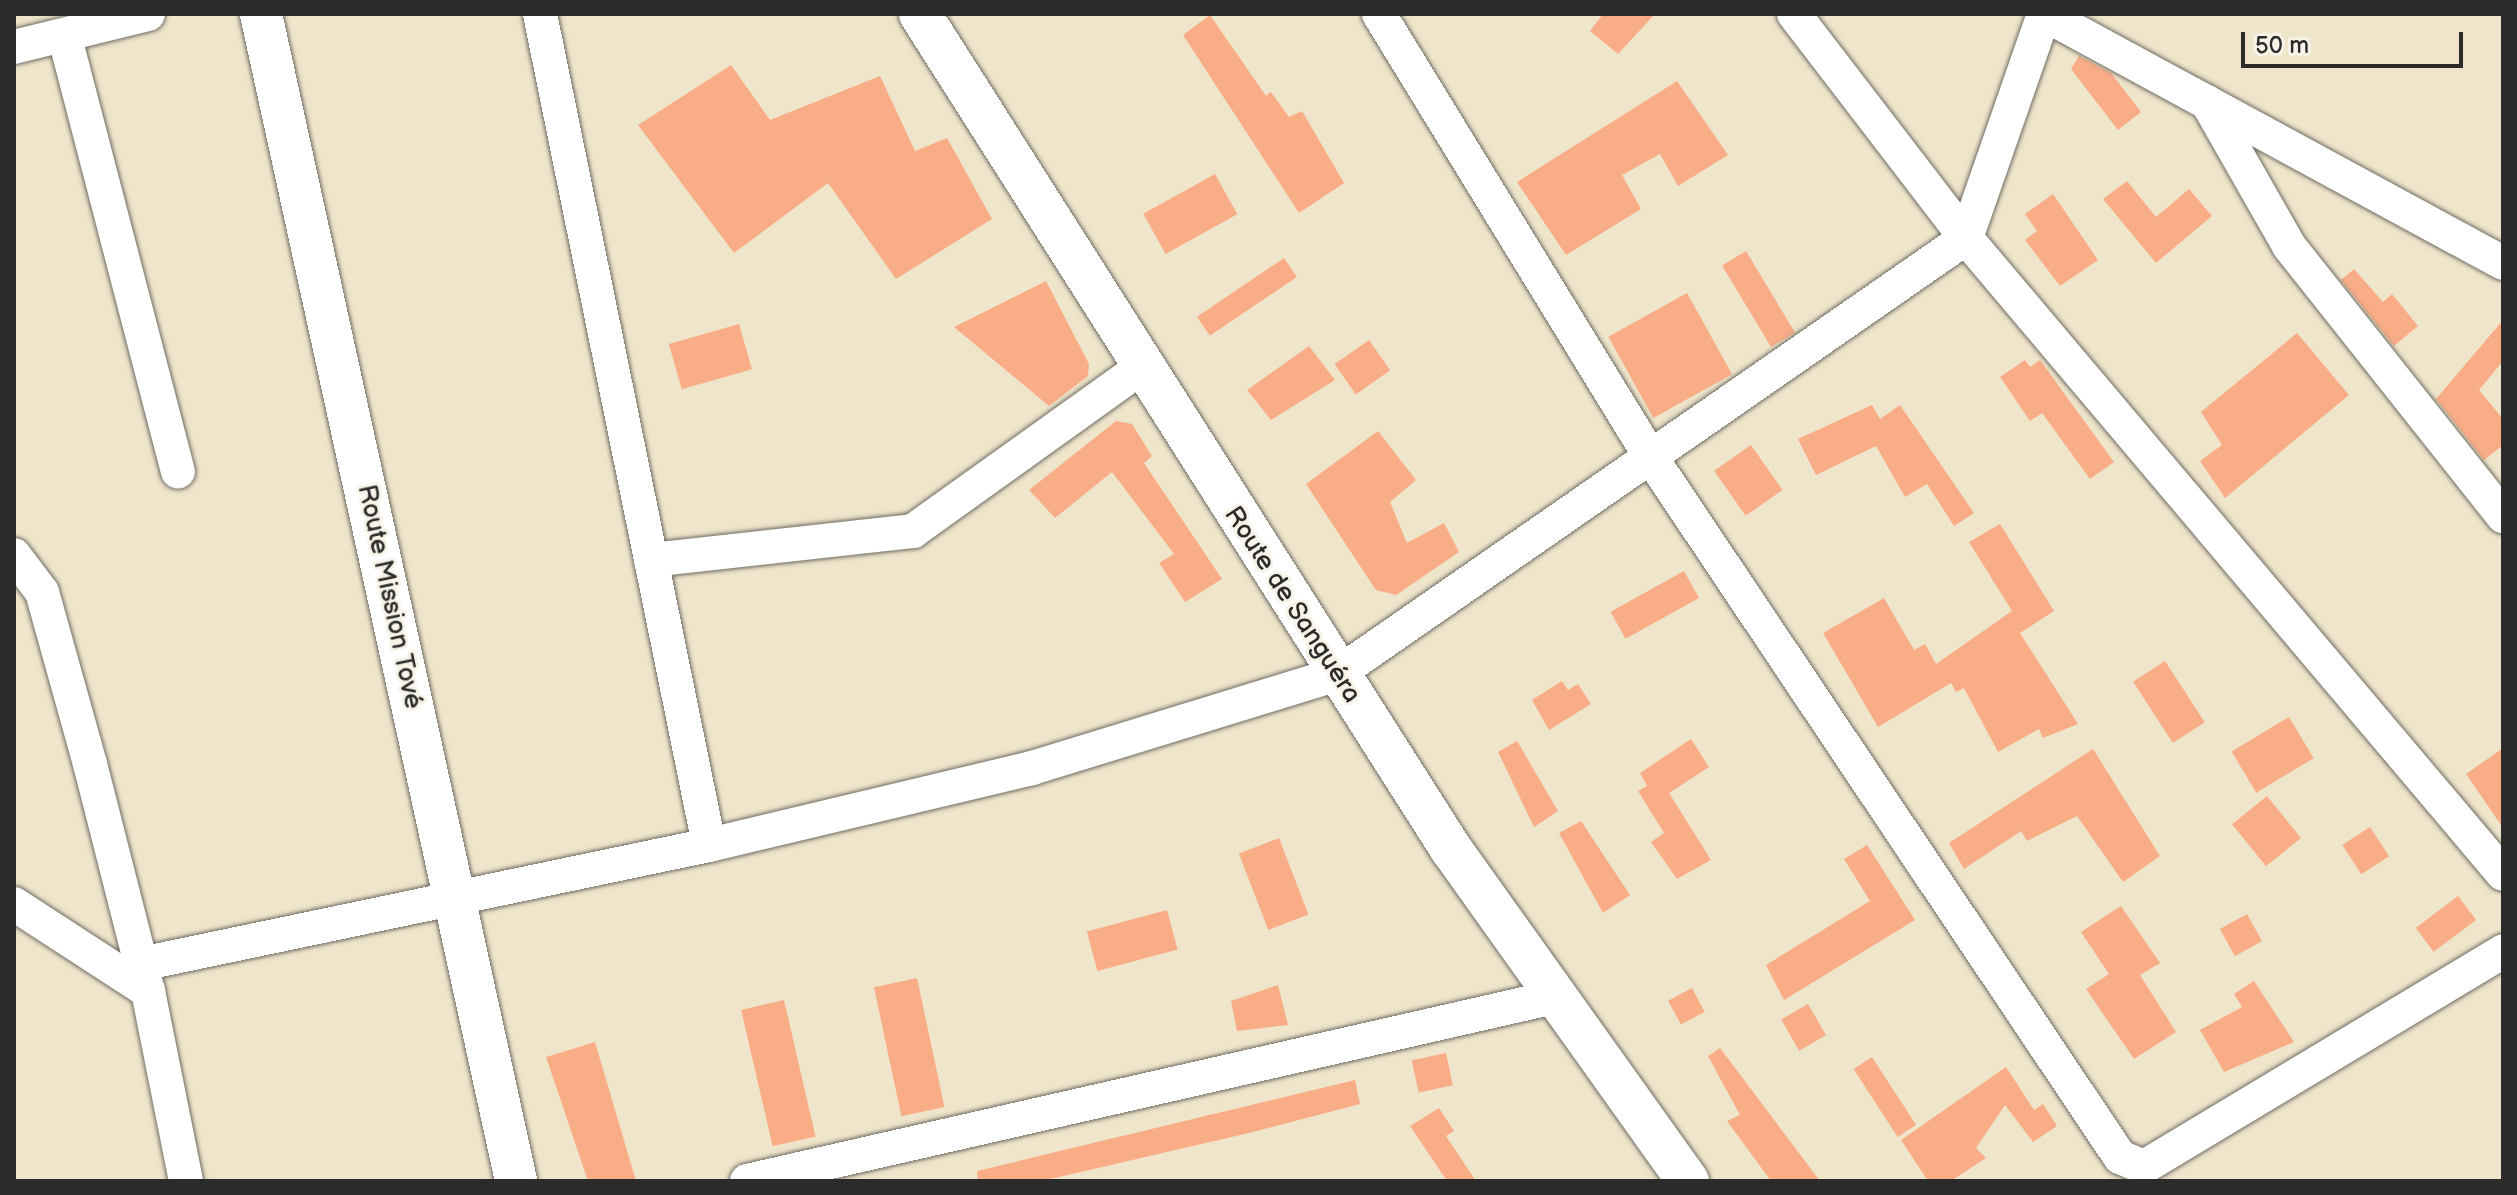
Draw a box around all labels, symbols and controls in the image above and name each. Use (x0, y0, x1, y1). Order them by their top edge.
scale bar (2245, 16, 2467, 66)
text: 50 m (2255, 31, 2309, 60)
street label: Route Mission Tové (350, 482, 428, 712)
street label: Route de Sanguéra (1217, 501, 1367, 709)

